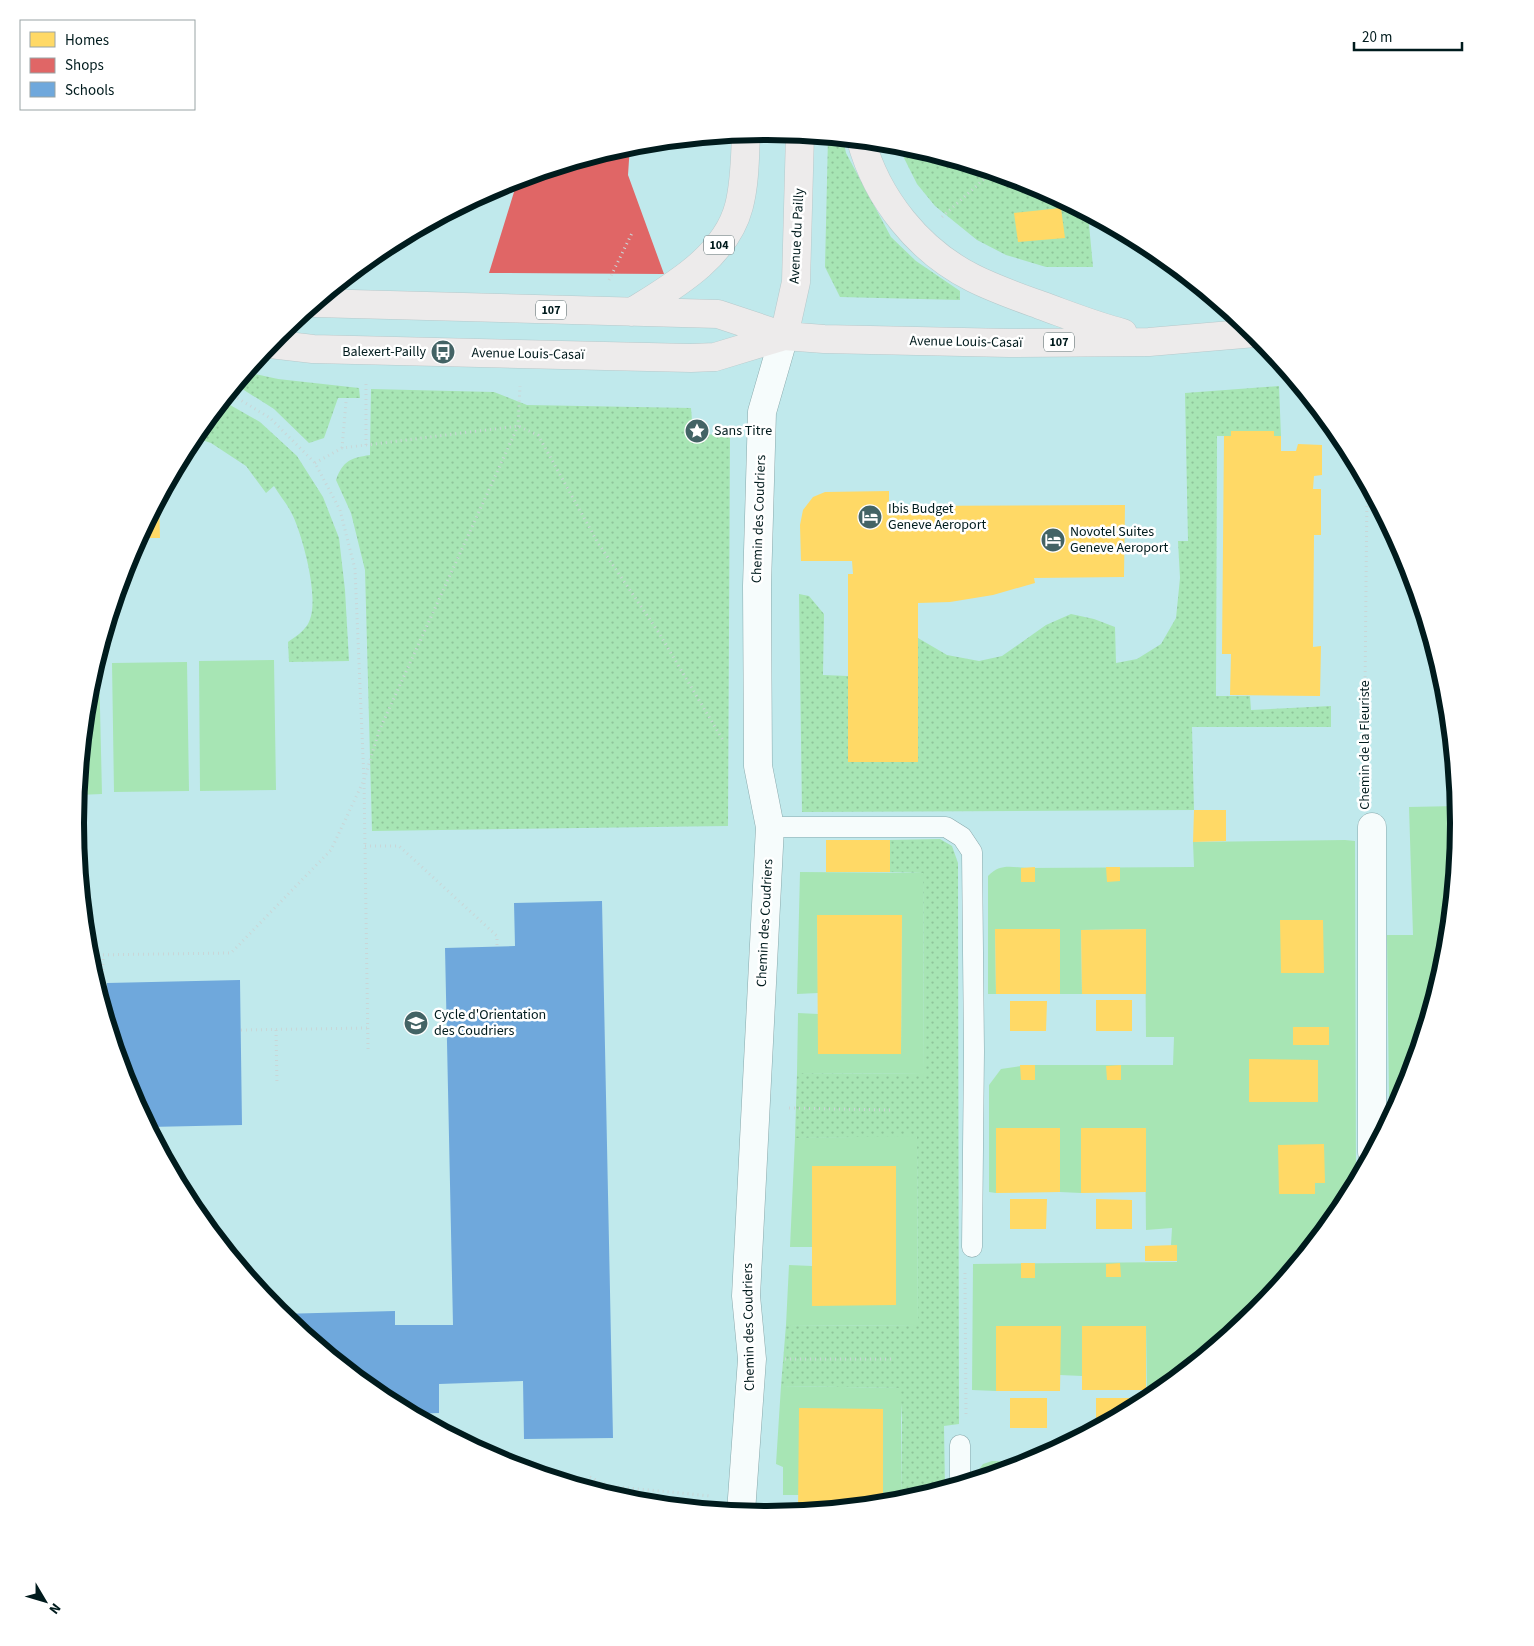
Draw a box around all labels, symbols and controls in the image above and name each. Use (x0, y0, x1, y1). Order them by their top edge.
legend (20, 20, 195, 110)
scale bar (1354, 20, 1462, 52)
text: 20 m (1362, 27, 1392, 48)
text: Homes (65, 30, 109, 51)
text: Shops (65, 55, 104, 76)
text: Schools (65, 80, 114, 101)
street label: Avenue du Pailly (785, 187, 810, 284)
road number: 104 (704, 236, 734, 254)
road number: 107 (536, 300, 566, 320)
street label: Avenue Louis-Casaï (909, 331, 1023, 353)
road number: 107 (1044, 332, 1074, 352)
bus stop icon: Balexert-Pailly (430, 339, 456, 365)
place label: Balexert-Pailly (342, 342, 426, 362)
street label: Avenue Louis-Casaï (471, 343, 585, 365)
place icon: Sans Titre (684, 418, 710, 444)
place label: Sans Titre (714, 421, 772, 441)
street label: Chemin des Coudriers (747, 454, 771, 583)
place label: Ibis Budget Geneve Aeroport (888, 499, 987, 535)
hotel icon: Ibis Budget Geneve Aeroport (857, 504, 883, 530)
place label: Novotel Suites Geneve Aeroport (1070, 522, 1169, 558)
hotel icon: Novotel Suites Geneve Aeroport (1040, 527, 1066, 553)
street label: Chemin de la Fleuriste (1355, 680, 1375, 810)
street label: Chemin des Coudriers (752, 858, 778, 988)
place label: Cycle d'Orientation des Coudriers (434, 1005, 546, 1041)
school or university icon: Cycle d'Orientation des Coudriers (403, 1010, 429, 1036)
street label: Chemin des Coudriers (738, 1263, 760, 1391)
north arrow (20, 1576, 70, 1626)
text: N (44, 1599, 65, 1618)

